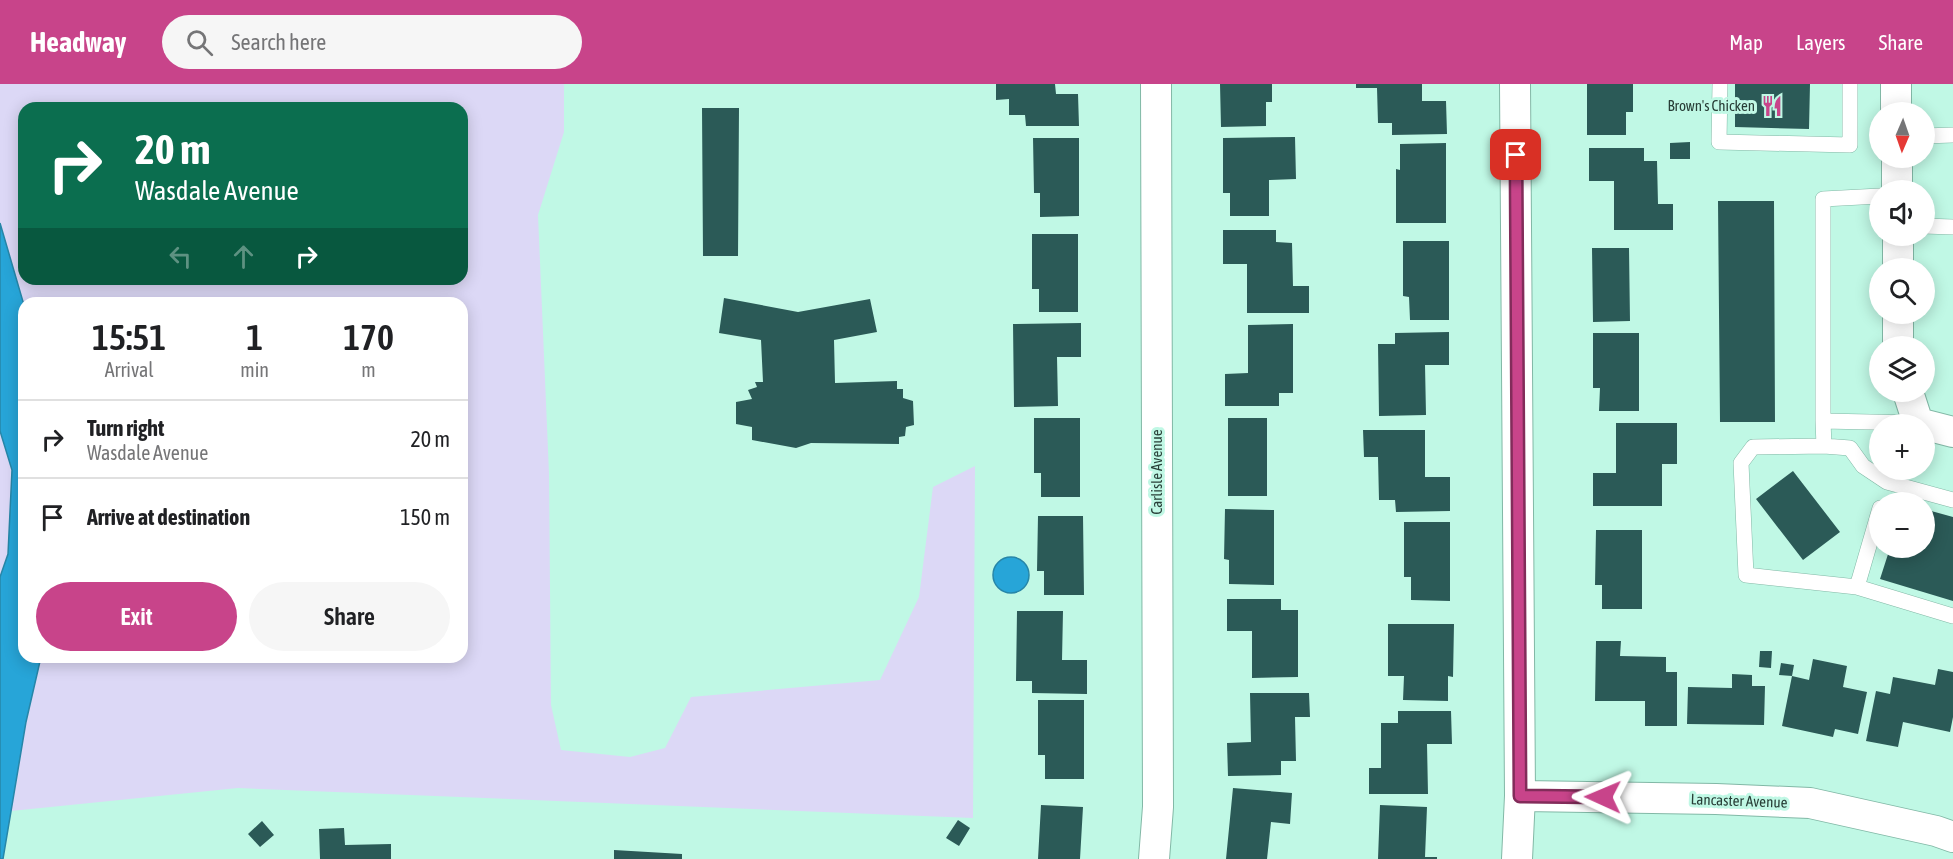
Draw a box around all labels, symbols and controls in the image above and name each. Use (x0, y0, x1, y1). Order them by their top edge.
search box (162, 15, 582, 69)
text: Headway (30, 26, 126, 58)
icon: search (183, 26, 216, 59)
text: Search here (231, 29, 326, 55)
text: Map (1729, 30, 1763, 54)
text: Layers (1796, 30, 1846, 54)
text: Share (1879, 30, 1923, 54)
restaurant icon: Brown's Chicken (1760, 94, 1784, 118)
place label: Brown's Chicken (1667, 97, 1755, 114)
north arrow (1869, 102, 1935, 168)
map controls (1869, 102, 1935, 558)
text: 20 m (135, 125, 210, 173)
icon: right (36, 126, 114, 204)
pin (1490, 129, 1541, 180)
icon: arrive (1499, 138, 1532, 171)
text: Wasdale Avenue (135, 175, 299, 206)
button: sound (1869, 180, 1935, 246)
icon: left (164, 240, 197, 273)
icon: ahead (227, 240, 260, 273)
icon: right (290, 240, 323, 273)
button: search (1869, 258, 1935, 324)
text: 15:51 (92, 316, 166, 358)
text: 1 (246, 316, 263, 358)
text: 170 (343, 316, 394, 358)
button: layers (1869, 336, 1935, 402)
text: Arrival (105, 358, 154, 381)
text: min (240, 358, 269, 381)
text: m (361, 358, 376, 381)
button: + (1869, 414, 1935, 480)
text: Turn right (87, 415, 164, 441)
icon: right (36, 423, 69, 456)
text: 20 m (410, 426, 450, 452)
street label: Carlisle Avenue (1148, 429, 1165, 515)
text: Wasdale Avenue (87, 441, 208, 464)
button: − (1869, 492, 1935, 558)
icon: arrive (36, 501, 69, 534)
text: Arrive at destination (87, 504, 250, 530)
text: 150 m (400, 504, 450, 530)
button: Exit (36, 582, 237, 651)
button: Share (249, 582, 450, 651)
position arrow (1571, 765, 1635, 829)
street label: Lancaster Avenue (1690, 790, 1788, 811)

